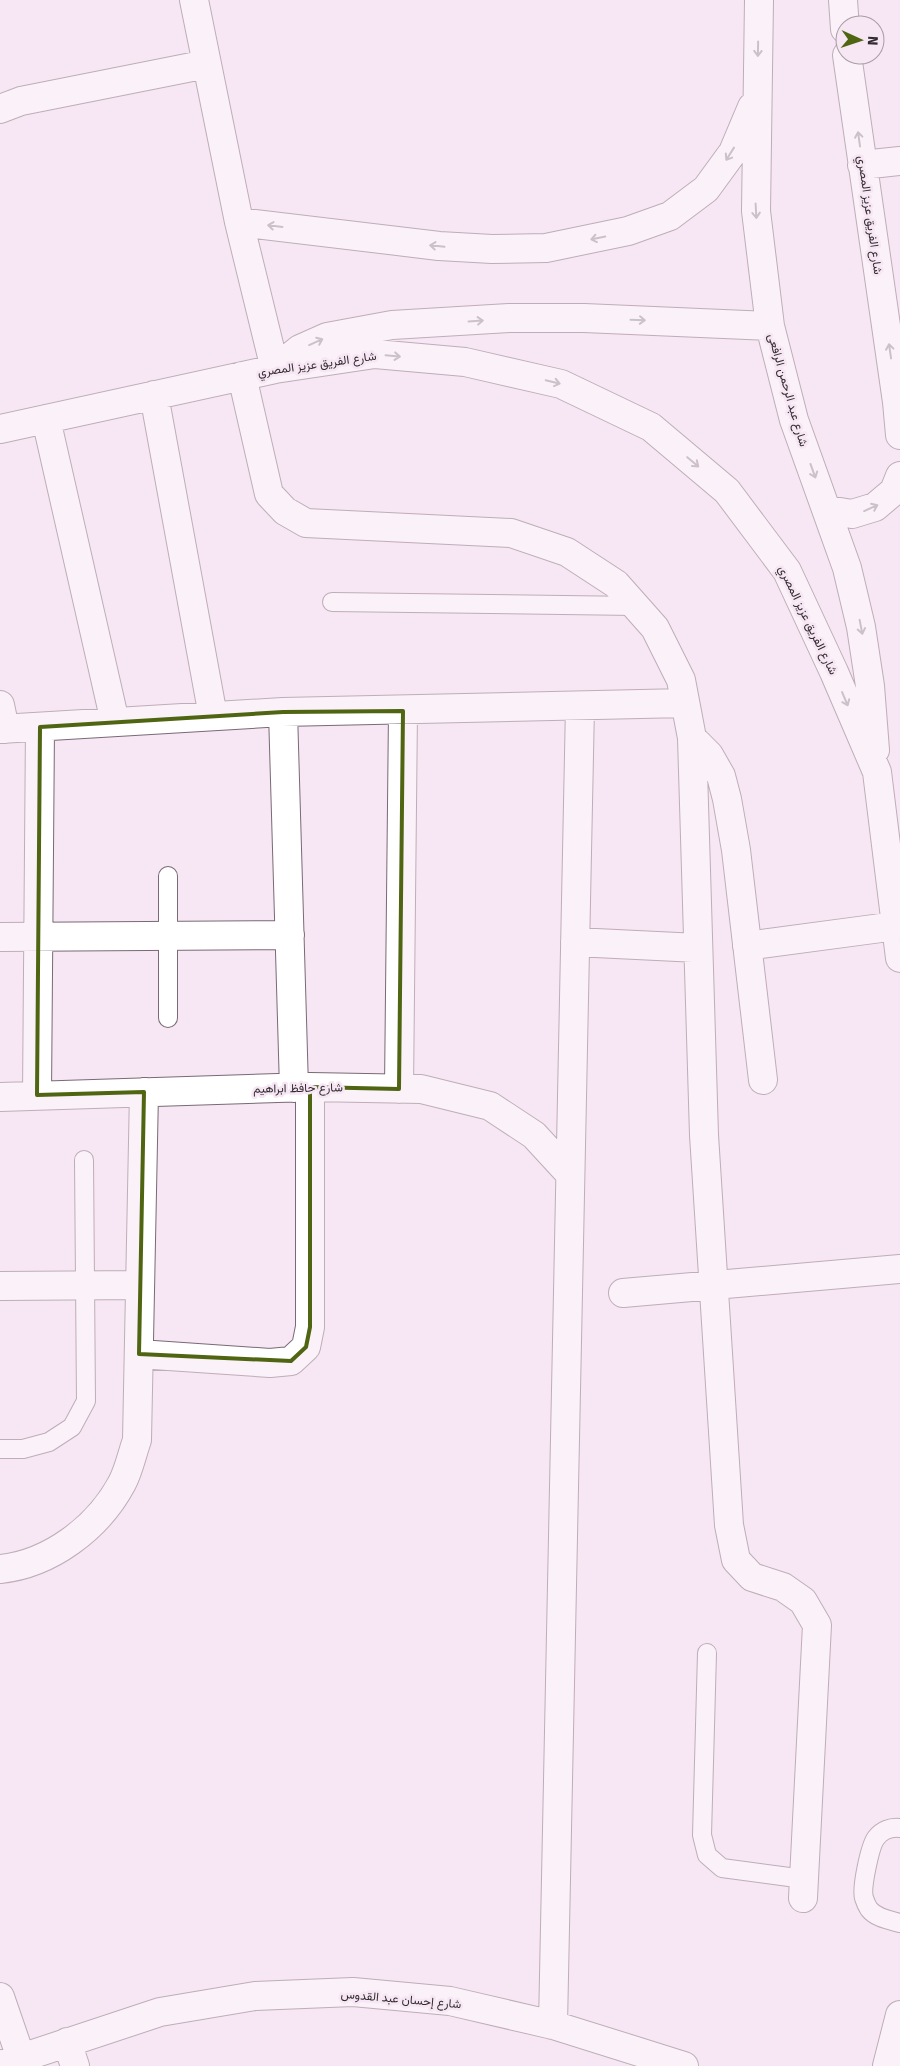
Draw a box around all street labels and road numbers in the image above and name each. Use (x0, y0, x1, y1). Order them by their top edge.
street label: شارع الفريق عزيز المصري (852, 155, 885, 276)
street label: شارع عبد الرحمن الرافعى (763, 332, 811, 449)
street label: شارع الفريق عزيز المصري (257, 349, 378, 382)
street label: شارع الفريق عزيز المصري (773, 563, 841, 678)
street label: شارع حافظ ابراهيم (253, 1080, 343, 1098)
street label: شارع إحسان عبد القدوس (340, 1987, 462, 2013)

